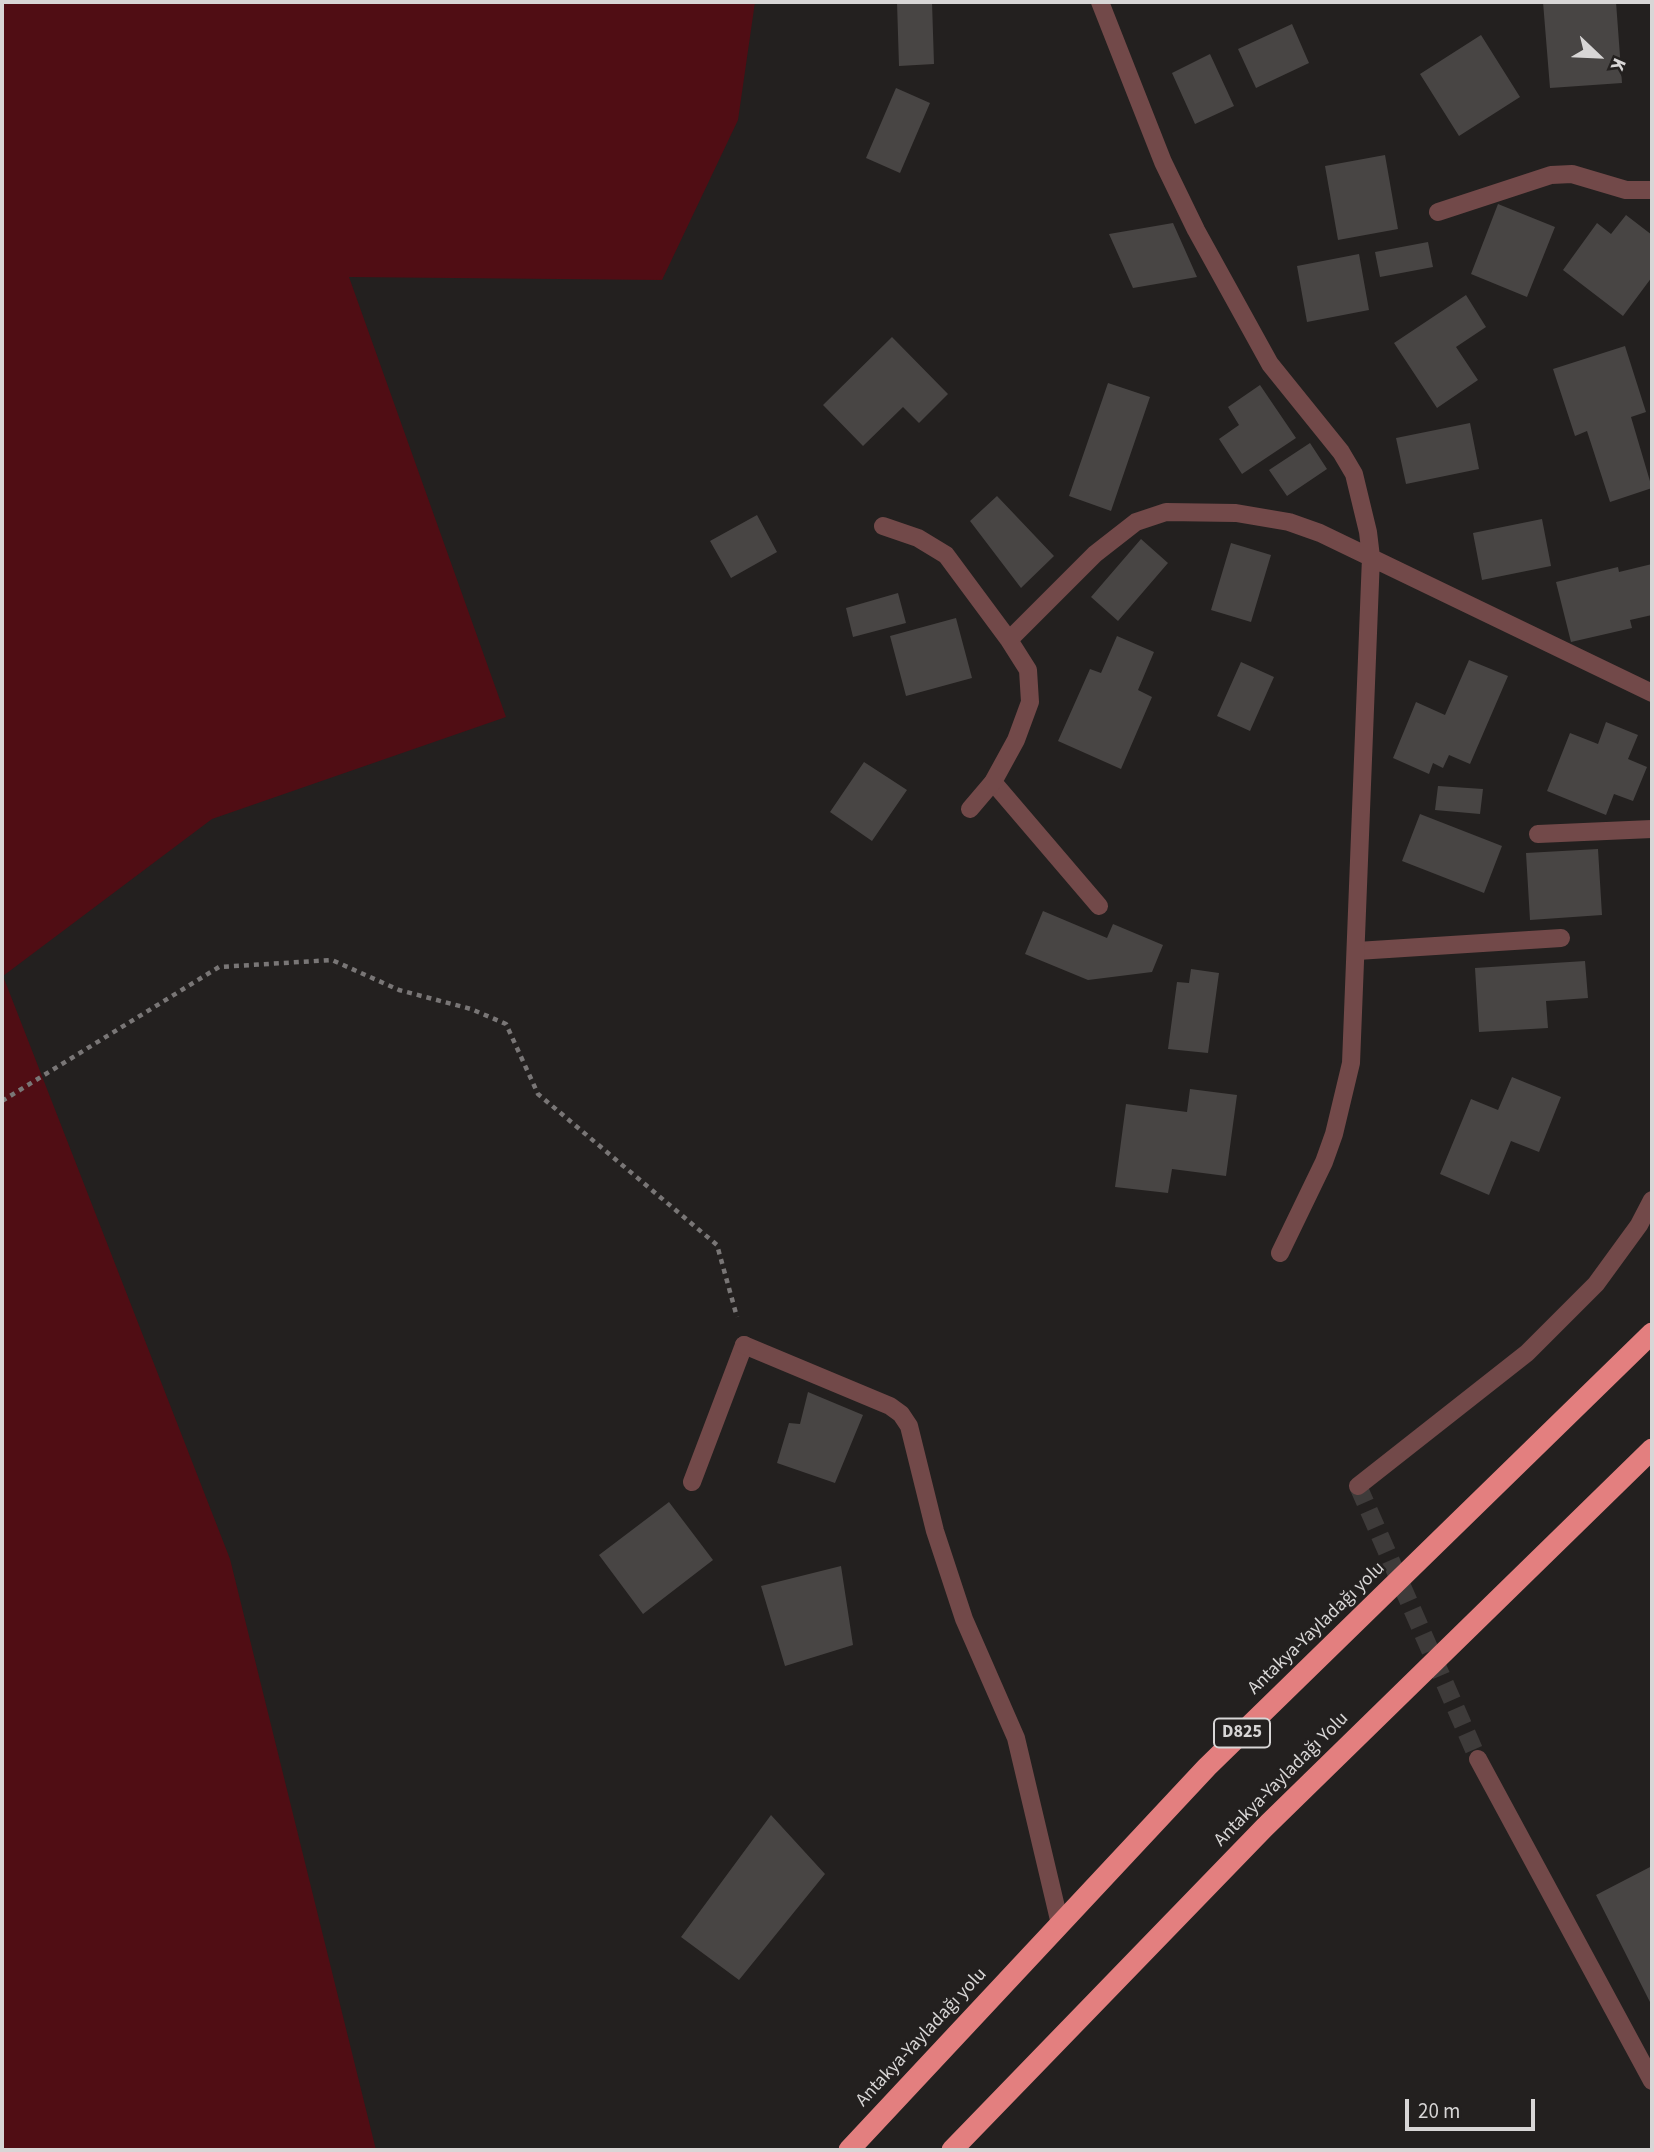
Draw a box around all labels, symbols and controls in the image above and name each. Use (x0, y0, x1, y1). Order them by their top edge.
north arrow (1563, 21, 1633, 91)
text: K (1603, 54, 1633, 75)
street label: Antakya-Yayladağı yolu (1244, 1558, 1390, 1700)
street label: Antakya-Yayladağı Yolu (1210, 1708, 1354, 1852)
road number: D825 (1214, 1718, 1270, 1748)
street label: Antakya-Yayladağı yolu (852, 1964, 992, 2112)
scale bar (1409, 2086, 1538, 2130)
text: 20 m (1418, 2096, 1460, 2126)

